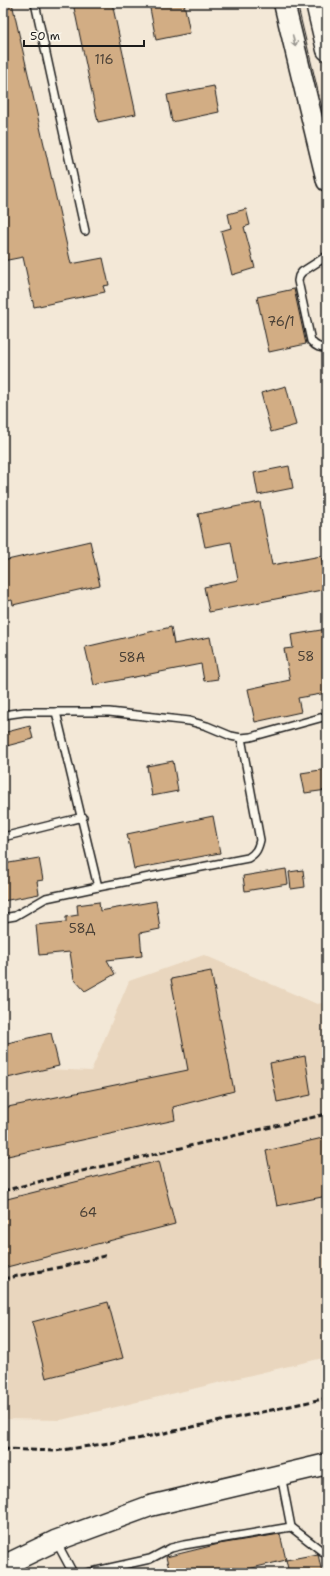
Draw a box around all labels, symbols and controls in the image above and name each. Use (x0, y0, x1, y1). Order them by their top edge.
scale bar (24, 22, 144, 48)
text: 50 m (30, 28, 60, 44)
one-way arrow (290, 34, 298, 47)
house number: 116 (94, 51, 114, 68)
house number: 76/1 (267, 313, 295, 330)
house number: 58 (298, 648, 314, 665)
house number: 58А (119, 649, 145, 666)
house number: 58Д (69, 920, 95, 937)
house number: 64 (79, 1204, 97, 1221)

